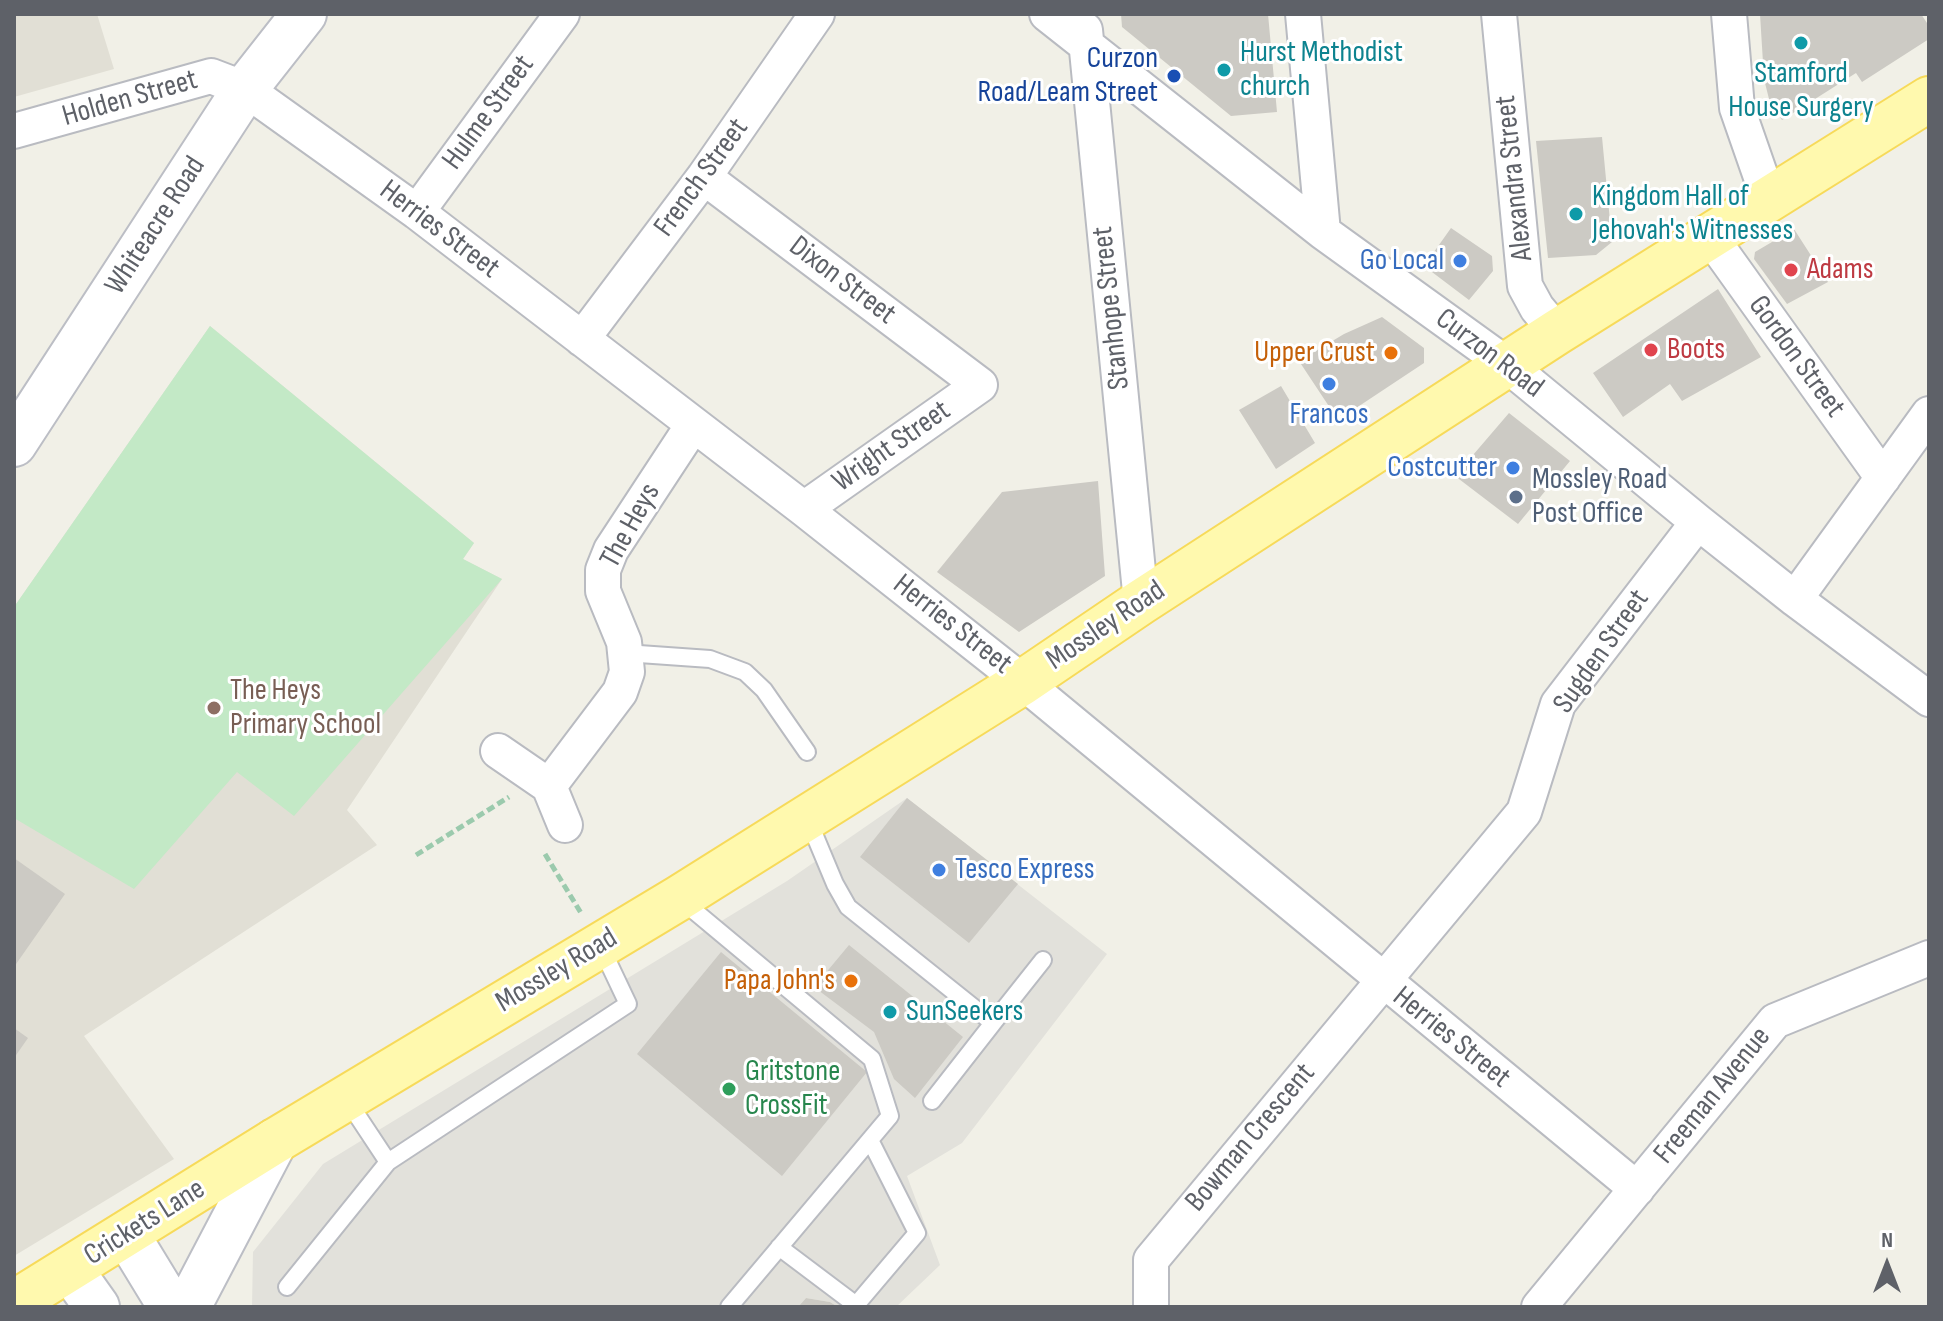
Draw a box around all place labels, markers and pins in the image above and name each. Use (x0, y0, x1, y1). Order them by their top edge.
marker: Stamford House Surgery (1792, 34, 1810, 52)
place label: Hurst Methodist church (1240, 35, 1403, 106)
place label: Curzon Road/Leam Street (978, 41, 1158, 112)
place label: Stamford House Surgery (1728, 56, 1874, 126)
marker: Hurst Methodist church (1215, 61, 1233, 79)
marker: Curzon Road/Leam Street (1165, 67, 1183, 85)
place label: Kingdom Hall of Jehovah's Witnesses (1592, 179, 1793, 250)
marker: Kingdom Hall of Jehovah's Witnesses (1567, 205, 1585, 223)
place label: Go Local (1360, 243, 1444, 279)
marker: Go Local (1451, 252, 1469, 270)
place label: Adams (1807, 252, 1874, 288)
marker: Adams (1782, 261, 1800, 279)
place label: Boots (1667, 332, 1725, 368)
place label: Upper Crust (1254, 335, 1375, 371)
marker: Boots (1642, 341, 1660, 359)
marker: Upper Crust (1382, 344, 1400, 362)
marker: Francos (1320, 375, 1338, 393)
place label: Francos (1290, 397, 1368, 433)
place label: Costcutter (1387, 450, 1497, 486)
marker: Costcutter (1504, 459, 1522, 477)
place label: Mossley Road Post Office (1532, 462, 1667, 532)
marker: Mossley Road Post Office (1507, 488, 1525, 506)
place label: The Heys Primary School (230, 673, 381, 744)
marker: The Heys Primary School (205, 699, 223, 717)
place label: Tesco Express (955, 852, 1095, 888)
marker: Tesco Express (930, 861, 948, 879)
place label: Papa John's (724, 963, 835, 999)
marker: Papa John's (842, 972, 860, 990)
place label: SunSeekers (906, 994, 1023, 1030)
marker: SunSeekers (881, 1003, 899, 1021)
place label: Gritstone CrossFit (745, 1054, 840, 1124)
marker: Gritstone CrossFit (720, 1080, 738, 1098)

